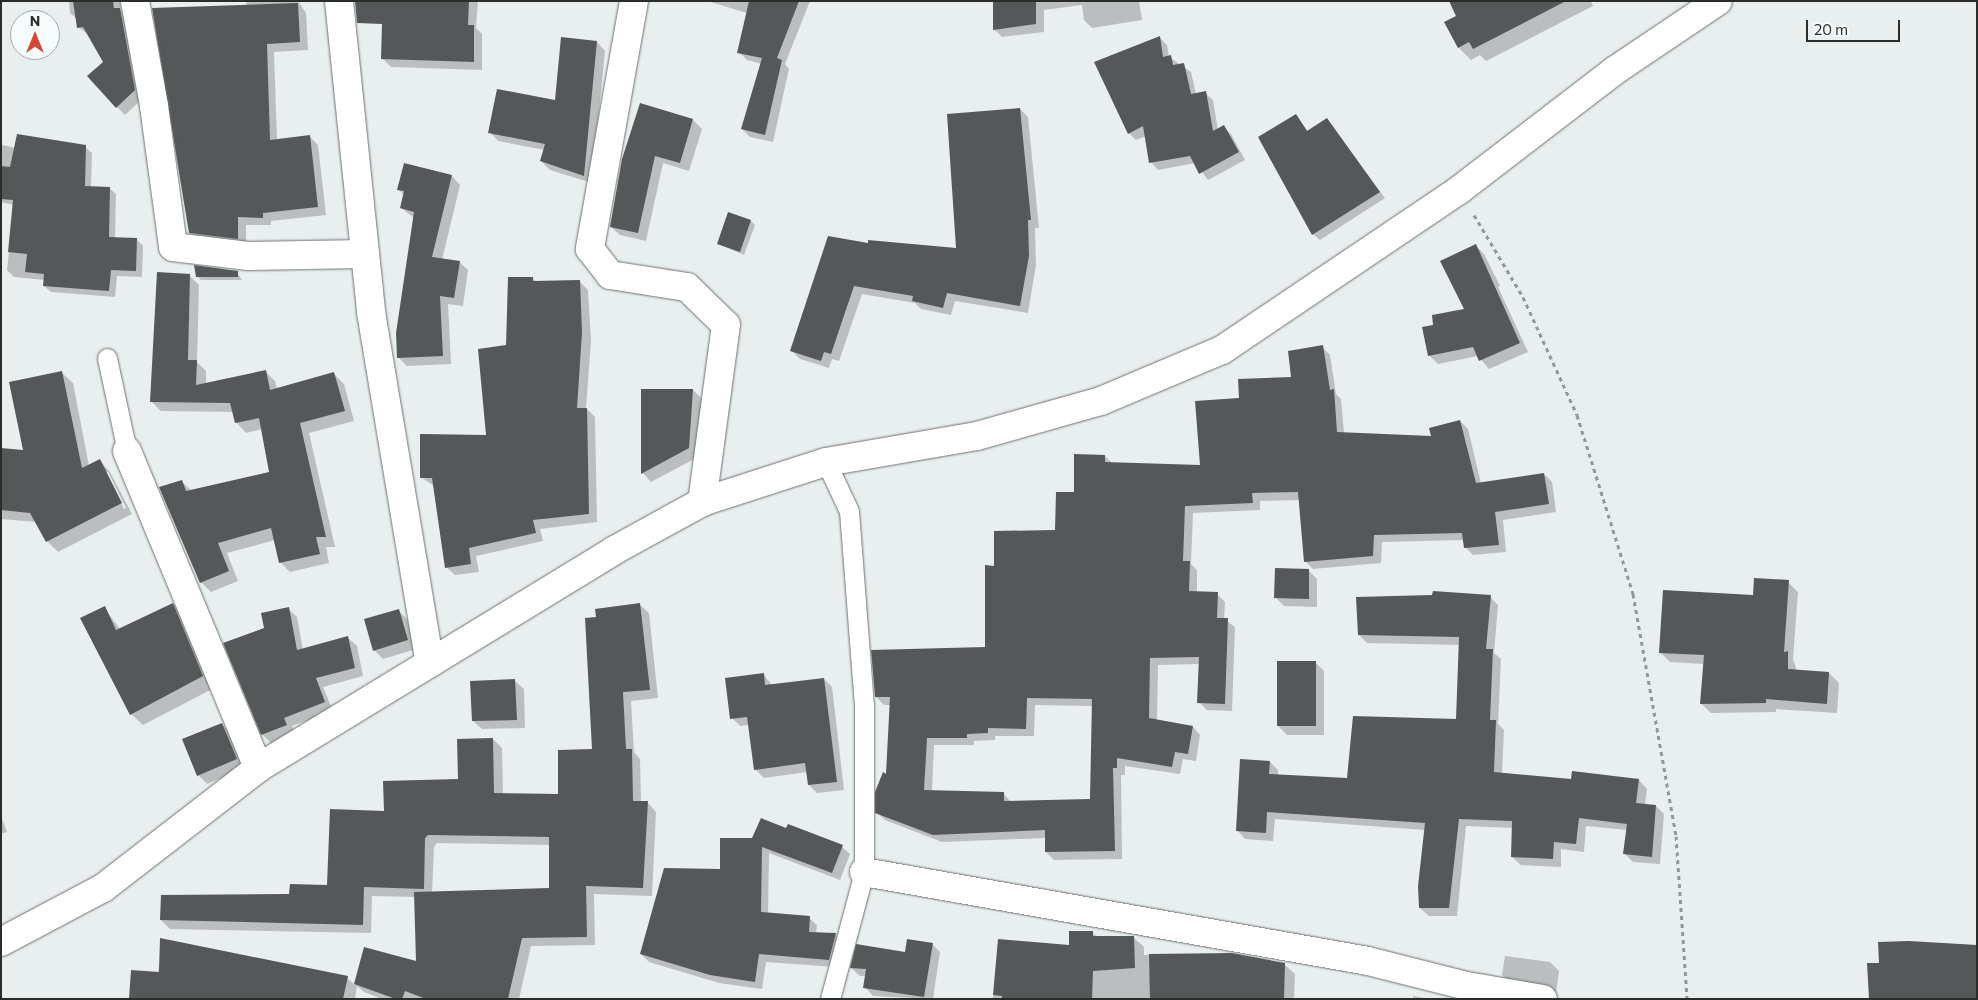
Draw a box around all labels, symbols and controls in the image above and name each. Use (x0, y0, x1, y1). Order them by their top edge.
north arrow (10, 10, 60, 60)
scale bar (1808, 10, 1902, 42)
text: N (30, 12, 40, 29)
text: 20 m (1814, 20, 1848, 38)

